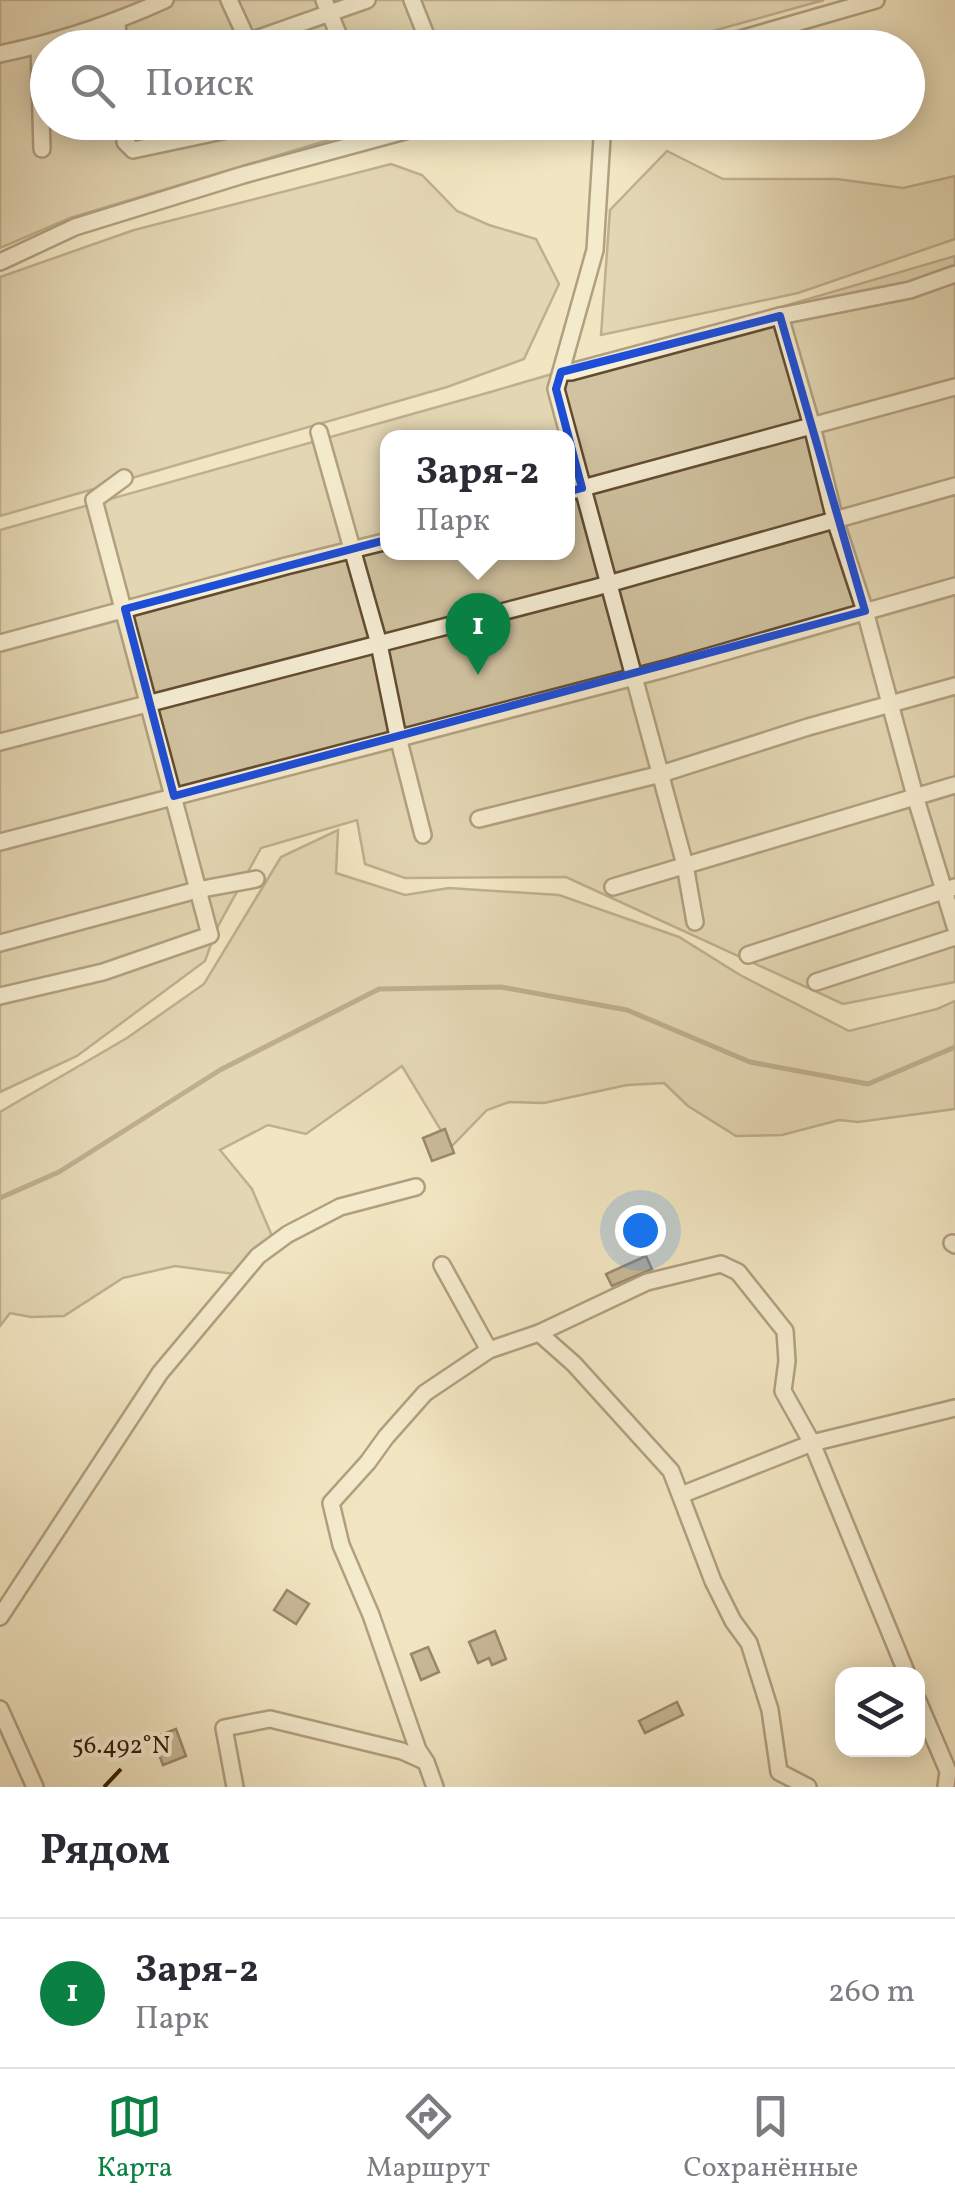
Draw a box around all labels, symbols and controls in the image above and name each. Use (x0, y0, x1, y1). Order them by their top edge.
search box (30, 30, 925, 140)
icon: search (65, 58, 120, 113)
text: Поиск (145, 59, 254, 112)
popup (380, 430, 575, 560)
text: Заря-2 (416, 447, 539, 500)
text: Парк (416, 500, 490, 544)
pin: 1 (446, 592, 510, 675)
your location (615, 1205, 666, 1256)
map controls (835, 1667, 925, 1757)
button: layers (835, 1667, 925, 1757)
text: 56.492°N (72, 1729, 170, 1764)
text: Рядом (40, 1823, 170, 1882)
text: Заря-2 (135, 1945, 259, 1998)
text: 1 (66, 1971, 79, 2015)
text: 260 m (828, 1971, 915, 2015)
text: Парк (135, 1998, 209, 2042)
tab: Карта (97, 2089, 173, 2188)
tab: Маршрут (366, 2089, 490, 2188)
tab: Сохранённые (684, 2089, 858, 2188)

